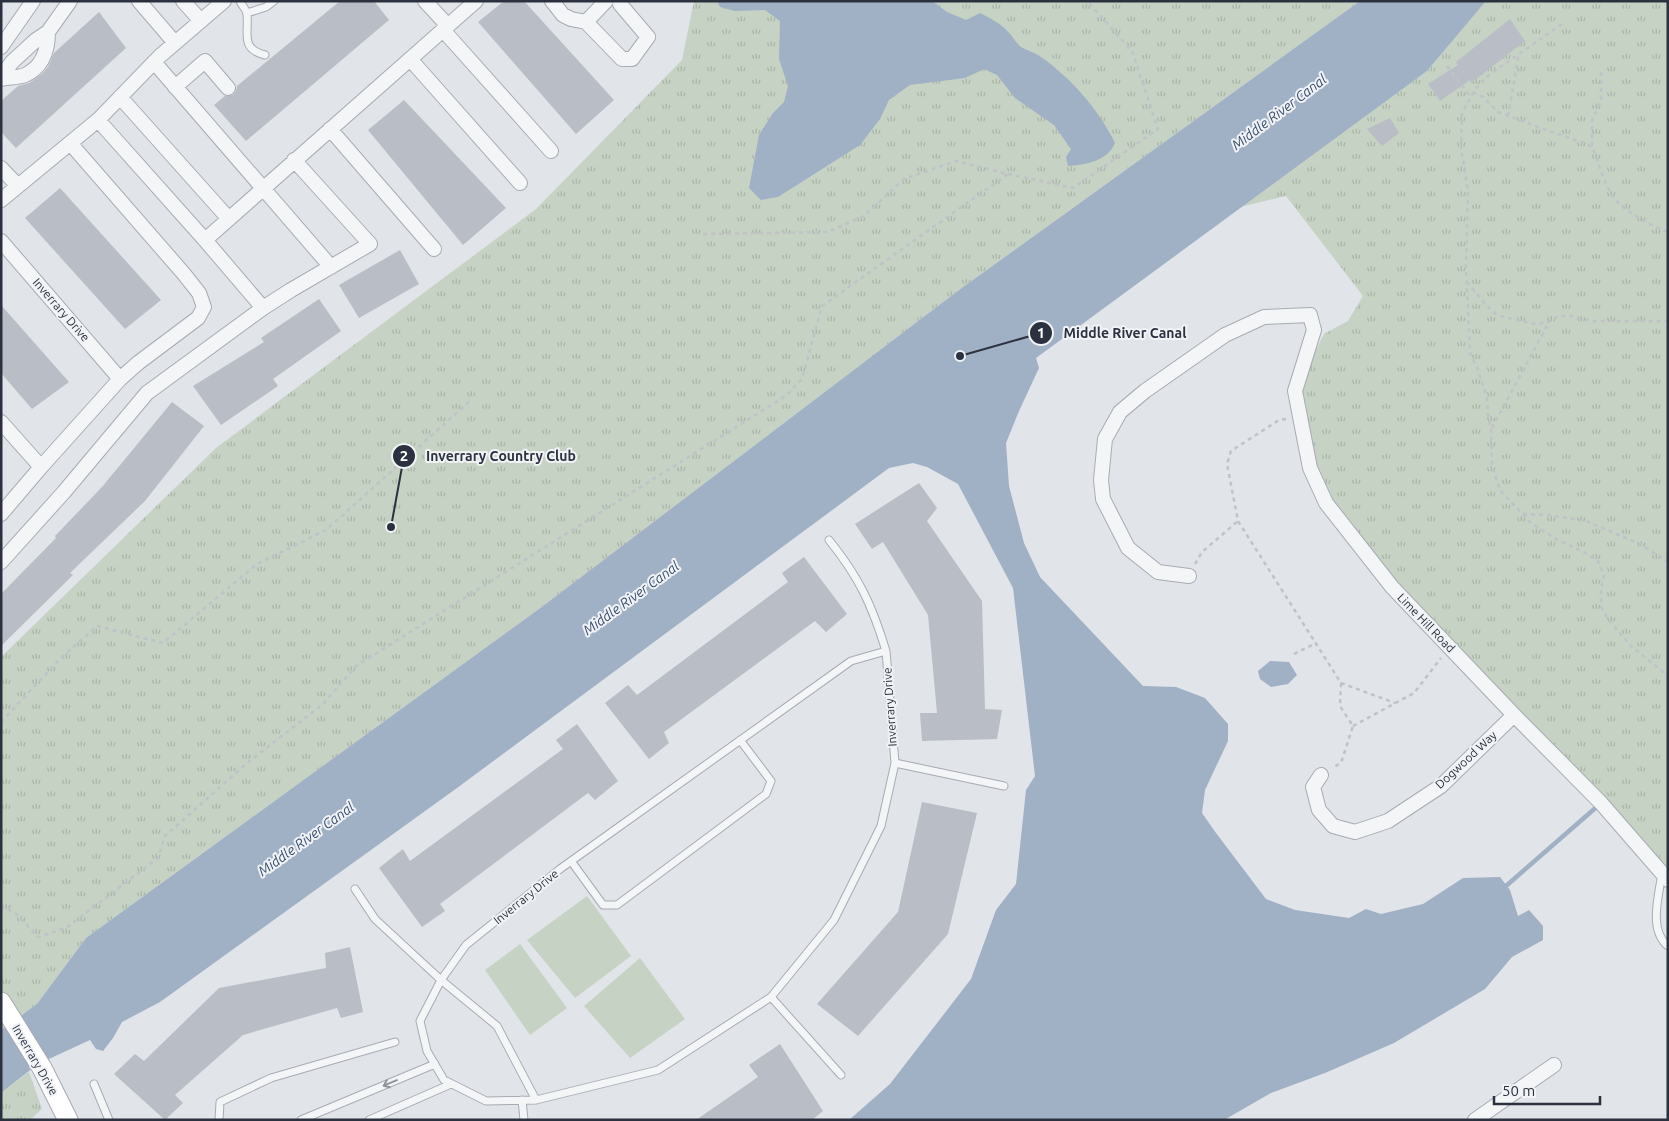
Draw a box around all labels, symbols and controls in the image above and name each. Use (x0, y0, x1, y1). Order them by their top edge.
water label: Middle River Canal (1228, 71, 1330, 153)
street label: Inverrary Drive (30, 275, 92, 344)
callout: Middle River Canal (1029, 319, 1197, 348)
text: 1 (1037, 324, 1045, 341)
text: Middle River Canal (1064, 325, 1186, 341)
callout: Inverrary Country Club (391, 442, 586, 471)
text: 2 (400, 447, 408, 464)
text: Inverrary Country Club (426, 448, 576, 464)
water label: Middle River Canal (580, 558, 682, 638)
street label: Lime Hill Road (1395, 591, 1458, 655)
street label: Inverrary Drive (880, 667, 899, 747)
street label: Dogwood Way (1433, 728, 1499, 791)
water label: Middle River Canal (255, 799, 357, 879)
street label: Inverrary Drive (491, 867, 561, 927)
street label: Inverrary Drive (10, 1022, 61, 1097)
scale bar (1494, 1074, 1600, 1106)
one-way arrow (383, 1079, 398, 1088)
text: 50 m (1502, 1082, 1535, 1099)

